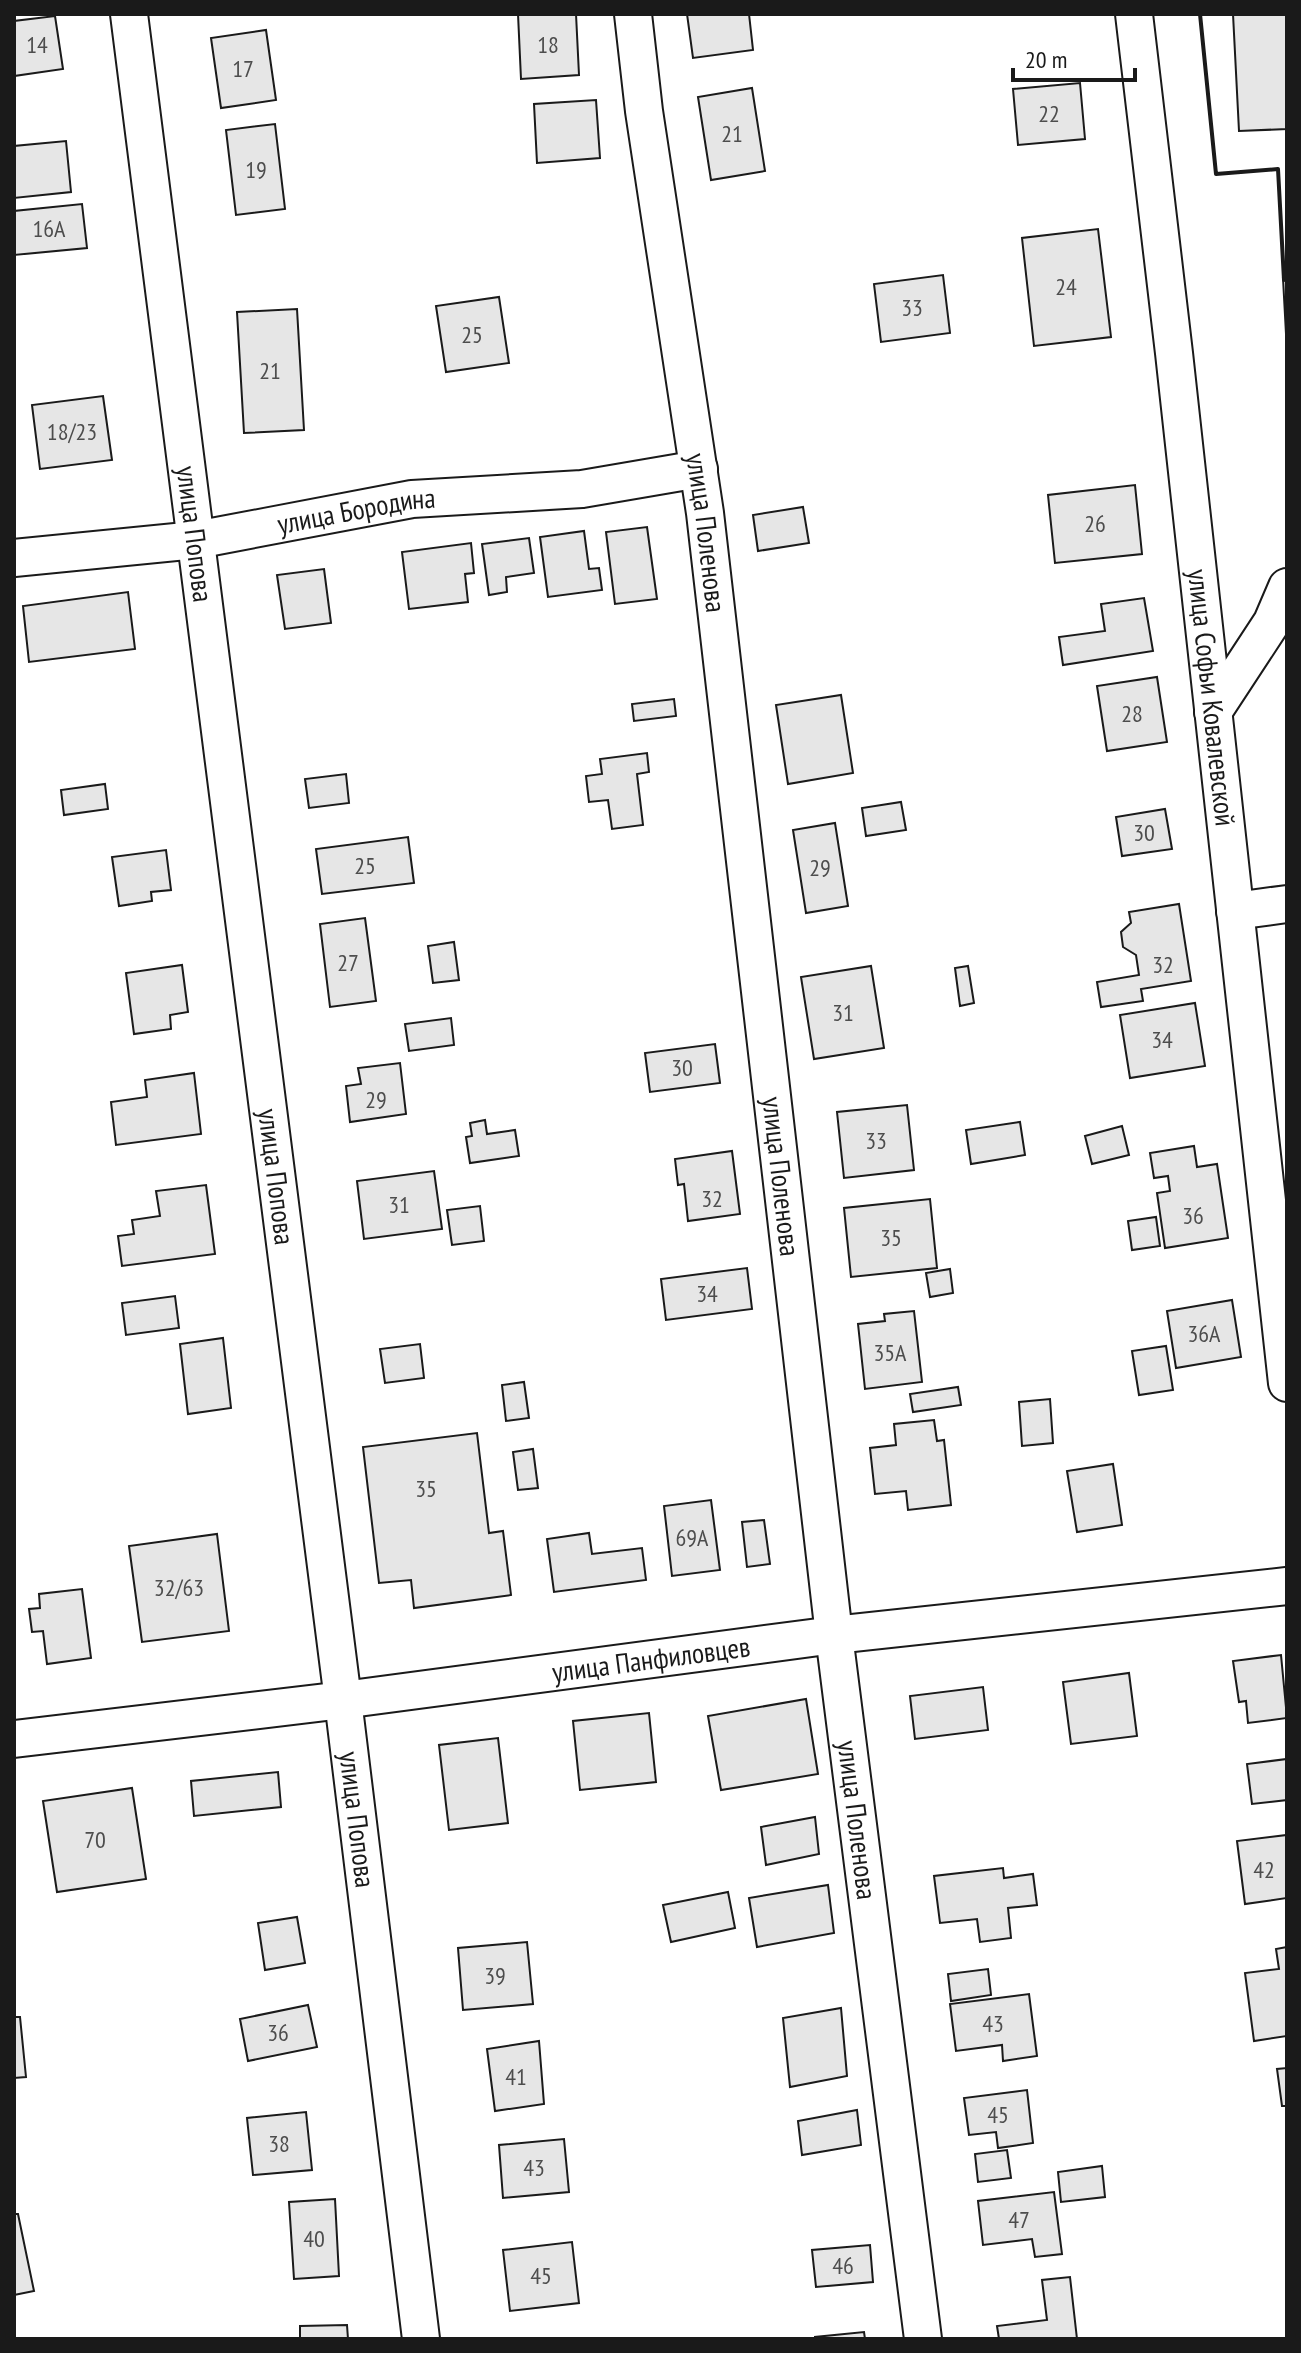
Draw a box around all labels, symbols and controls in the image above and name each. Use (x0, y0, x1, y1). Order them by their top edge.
house number: 14 (26, 29, 48, 60)
house number: 18 (537, 29, 559, 60)
scale bar (1013, 32, 1135, 82)
text: 20 m (1025, 44, 1067, 75)
house number: 17 (232, 53, 254, 84)
house number: 22 (1038, 98, 1060, 129)
house number: 21 (721, 118, 743, 149)
house number: 19 (245, 154, 267, 185)
house number: 16А (33, 213, 66, 244)
house number: 24 (1055, 271, 1077, 302)
house number: 33 (901, 292, 923, 323)
house number: 25 (461, 319, 483, 350)
house number: 21 (259, 355, 281, 386)
house number: 18/23 (47, 416, 97, 447)
street label: улица Поленова (678, 451, 735, 614)
street label: улица Попова (169, 464, 222, 604)
street label: улица Бородина (274, 479, 436, 542)
house number: 26 (1084, 508, 1106, 539)
street label: улица Софьи Ковалевской (1180, 567, 1245, 828)
house number: 28 (1121, 698, 1143, 729)
house number: 30 (1133, 817, 1155, 848)
house number: 25 (354, 850, 376, 881)
house number: 29 (809, 852, 831, 883)
house number: 27 (337, 947, 359, 978)
house number: 32 (1152, 949, 1174, 980)
house number: 31 (832, 997, 854, 1028)
house number: 34 (1151, 1024, 1173, 1055)
house number: 30 (671, 1052, 693, 1083)
house number: 29 (365, 1084, 387, 1115)
street label: улица Поленова (754, 1095, 809, 1258)
street label: улица Попова (250, 1106, 304, 1247)
house number: 33 (865, 1125, 887, 1156)
house number: 32 (701, 1183, 723, 1214)
house number: 31 (388, 1189, 410, 1220)
house number: 36 (1182, 1200, 1204, 1231)
house number: 35 (880, 1222, 902, 1253)
house number: 34 (696, 1278, 718, 1309)
house number: 36А (1188, 1318, 1221, 1349)
house number: 35А (874, 1337, 907, 1368)
house number: 35 (415, 1473, 437, 1504)
house number: 69А (676, 1522, 709, 1553)
house number: 32/63 (154, 1572, 204, 1603)
street label: улица Панфиловцев (550, 1627, 752, 1690)
street label: улица Поленова (829, 1738, 886, 1902)
street label: улица Попова (331, 1749, 385, 1890)
house number: 70 (84, 1824, 106, 1855)
house number: 42 (1253, 1854, 1275, 1885)
house number: 39 (484, 1960, 506, 1991)
house number: 43 (982, 2008, 1004, 2039)
house number: 36 (267, 2017, 289, 2048)
house number: 41 (505, 2061, 527, 2092)
house number: 45 (987, 2099, 1009, 2130)
house number: 38 (268, 2128, 290, 2159)
house number: 43 (523, 2152, 545, 2183)
house number: 47 (1008, 2204, 1030, 2235)
house number: 40 (303, 2223, 325, 2254)
house number: 46 (832, 2250, 854, 2281)
house number: 45 (530, 2260, 552, 2291)

